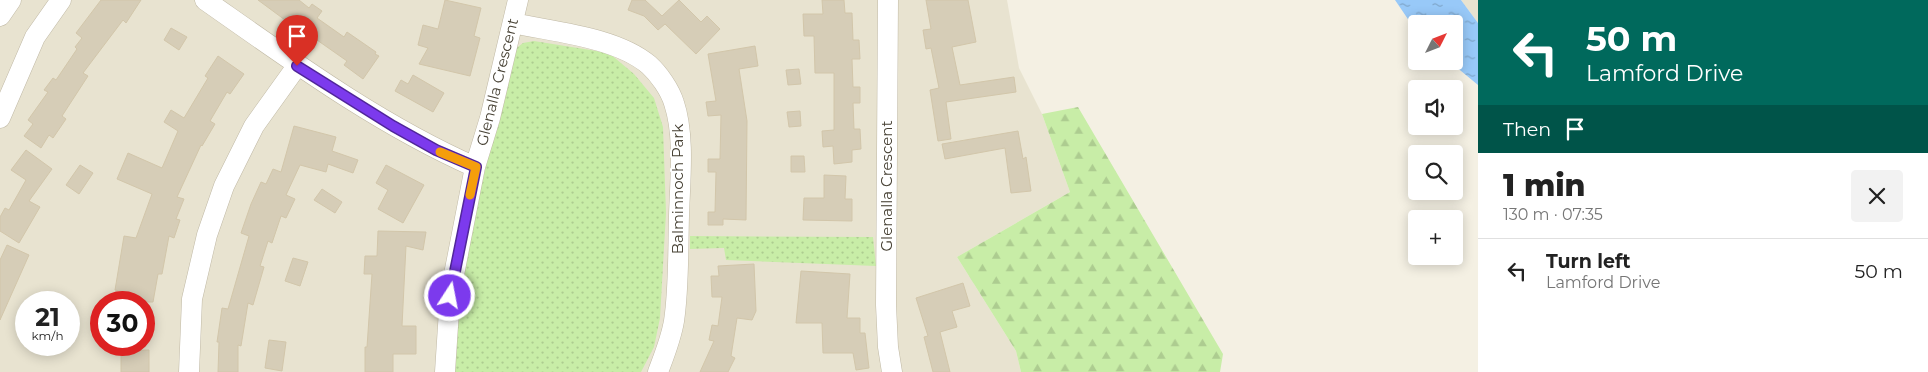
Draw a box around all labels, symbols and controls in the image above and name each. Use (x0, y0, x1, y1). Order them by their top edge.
pin (276, 15, 318, 66)
north arrow (1408, 15, 1462, 70)
map controls (1408, 15, 1463, 265)
street label: Glenalla Crescent (472, 16, 522, 148)
text: 50 m (1586, 17, 1677, 60)
icon: left (1503, 20, 1568, 85)
icon: arrive (283, 22, 311, 50)
text: Lamford Drive (1586, 60, 1743, 87)
button: sound (1408, 80, 1463, 135)
icon: arrive (1561, 115, 1589, 143)
text: Then (1503, 118, 1551, 141)
street label: Glenalla Crescent (877, 121, 896, 251)
street label: Balminnoch Park (668, 124, 687, 254)
button: search (1408, 145, 1463, 200)
text: 1 min (1503, 167, 1586, 204)
button: close (1851, 170, 1903, 222)
text: 130 m · 07:35 (1503, 205, 1603, 224)
button: + (1408, 210, 1463, 265)
text: Turn left (1546, 250, 1631, 273)
icon: left (1503, 257, 1531, 285)
text: 50 m (1855, 260, 1903, 283)
position arrow (423, 269, 475, 321)
text: Lamford Drive (1546, 273, 1660, 292)
speed limit sign: 30 (90, 291, 155, 356)
text: 21 (35, 302, 60, 332)
text: km/h (31, 328, 64, 343)

